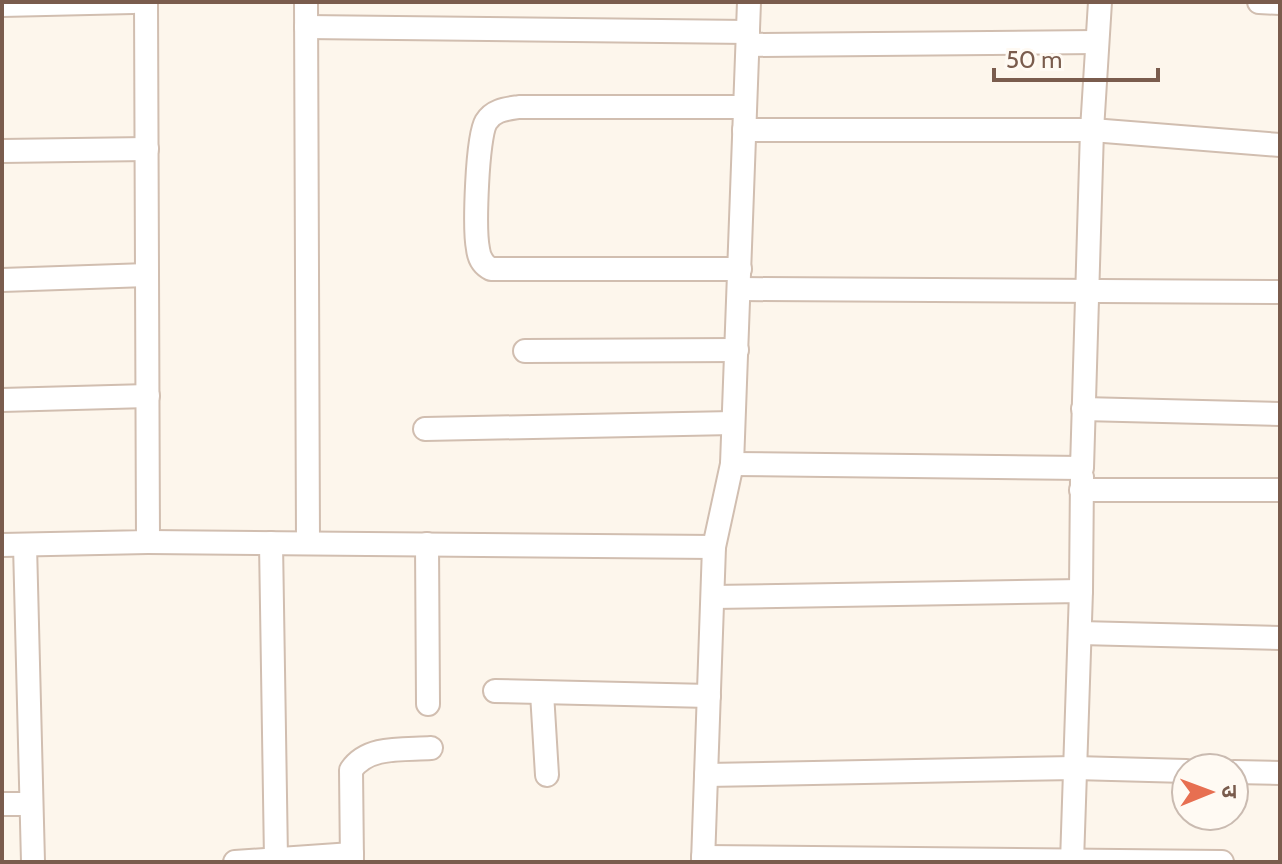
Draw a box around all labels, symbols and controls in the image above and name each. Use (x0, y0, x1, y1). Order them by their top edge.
scale bar (994, 32, 1158, 82)
text: 50 m (1006, 45, 1062, 74)
north arrow (1170, 752, 1250, 832)
text: उ (1216, 785, 1243, 799)

